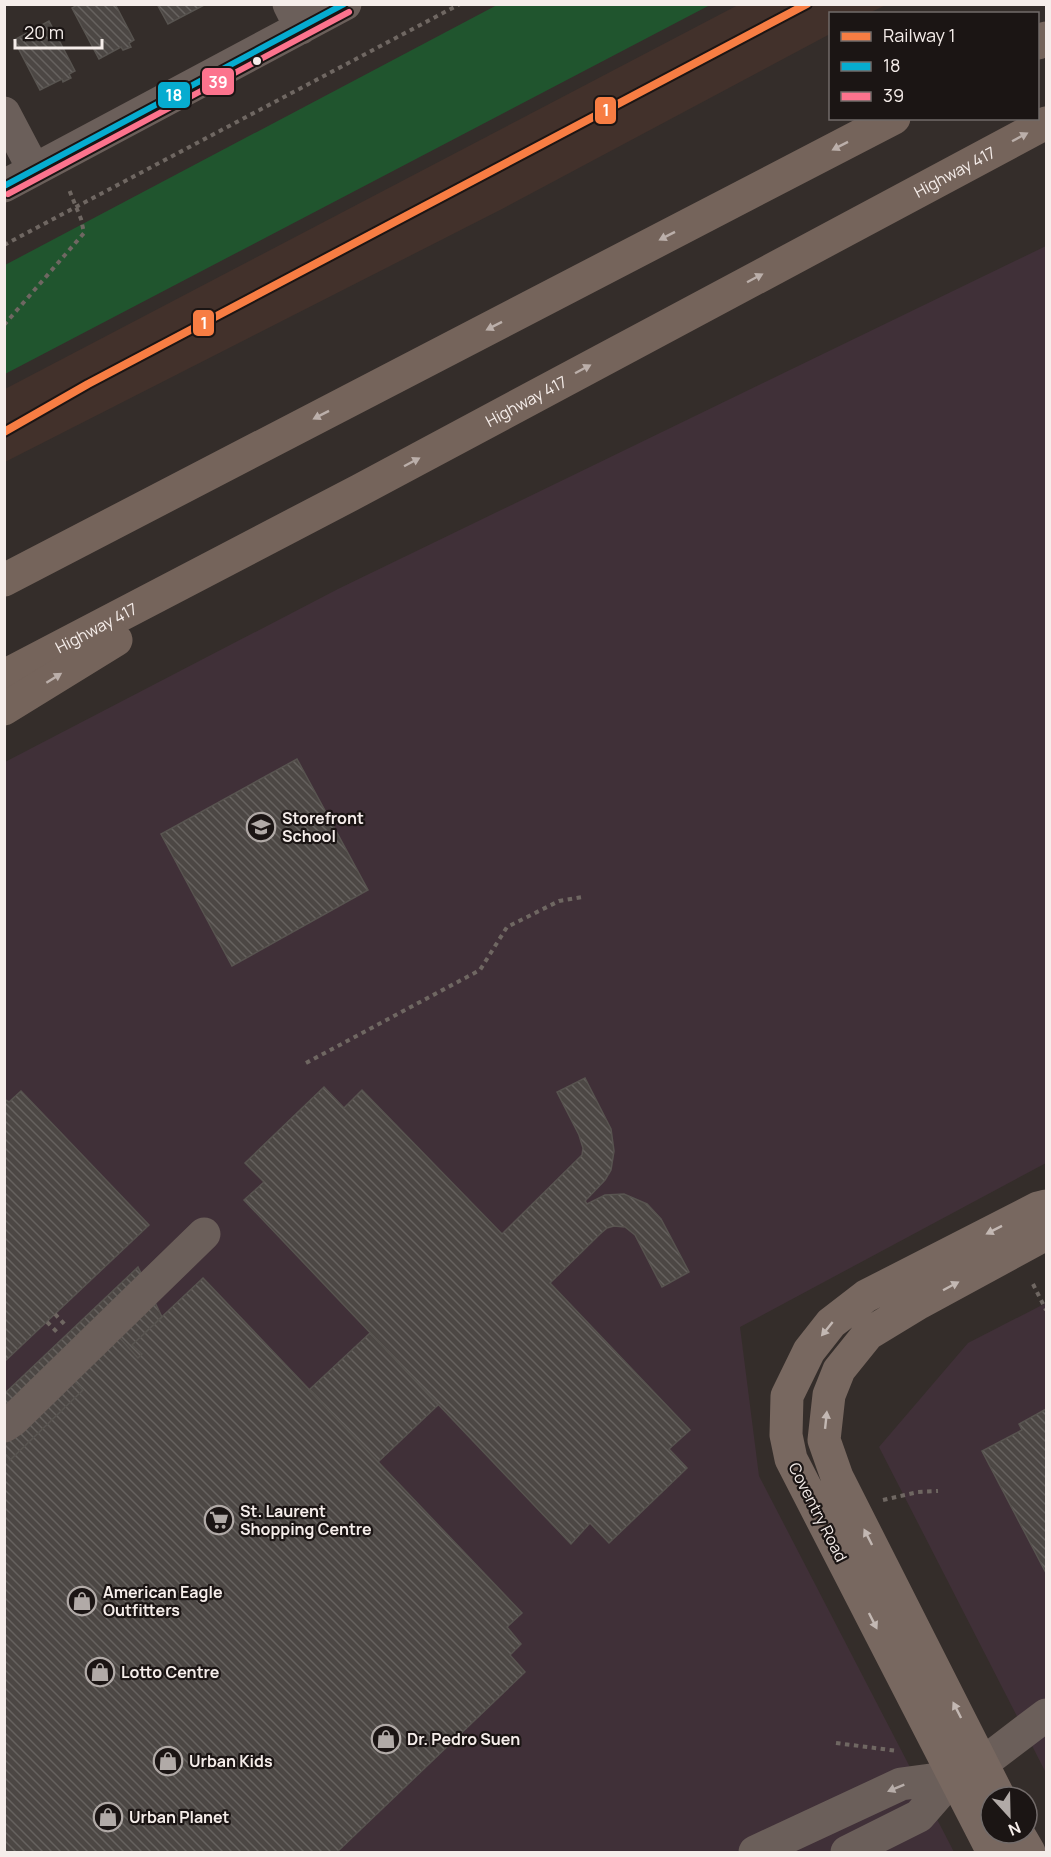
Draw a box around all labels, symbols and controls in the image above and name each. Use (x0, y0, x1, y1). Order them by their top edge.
scale bar (15, 12, 102, 50)
legend (829, 12, 1039, 120)
text: 20 m (24, 20, 64, 44)
text: Railway 1 (883, 23, 956, 47)
text: 18 (883, 53, 900, 77)
unlabelled marker (251, 55, 263, 67)
line badge: 39 (201, 67, 235, 96)
text: 39 (208, 71, 228, 93)
line badge: 18 (157, 81, 191, 109)
text: 39 (883, 83, 904, 107)
text: 18 (166, 84, 182, 106)
line badge: 1 (594, 96, 617, 125)
text: 1 (602, 99, 610, 121)
one-way arrow (1012, 132, 1029, 142)
street label: Highway 417 (910, 141, 999, 203)
one-way arrow (832, 142, 849, 151)
one-way arrow (658, 231, 675, 241)
one-way arrow (747, 273, 764, 283)
line badge: 1 (192, 309, 215, 337)
text: 1 (200, 312, 208, 334)
one-way arrow (485, 321, 502, 330)
one-way arrow (575, 364, 592, 374)
street label: Highway 417 (481, 370, 571, 432)
one-way arrow (312, 410, 329, 420)
one-way arrow (403, 457, 420, 467)
street label: Highway 417 (51, 597, 141, 658)
one-way arrow (46, 673, 62, 684)
place label: Storefront School (282, 807, 364, 847)
school or university icon: Storefront School (245, 811, 277, 843)
one-way arrow (985, 1226, 1002, 1235)
one-way arrow (943, 1281, 960, 1291)
one-way arrow (820, 1321, 833, 1337)
one-way arrow (822, 1411, 831, 1430)
street label: Coventry Road (784, 1459, 852, 1565)
place label: St. Laurent Shopping Centre (240, 1500, 372, 1540)
supermarket icon: St. Laurent Shopping Centre (203, 1504, 235, 1536)
one-way arrow (863, 1528, 873, 1546)
place label: American Eagle Outfitters (103, 1581, 223, 1621)
shop icon: American Eagle Outfitters (66, 1585, 98, 1617)
one-way arrow (868, 1612, 878, 1629)
shop icon: Lotto Centre (84, 1656, 116, 1688)
place label: Lotto Centre (121, 1661, 220, 1683)
one-way arrow (952, 1702, 961, 1719)
shop icon: Dr. Pedro Suen (370, 1723, 402, 1755)
place label: Dr. Pedro Suen (407, 1728, 520, 1750)
shop icon: Urban Kids (152, 1745, 184, 1777)
place label: Urban Kids (189, 1750, 273, 1772)
one-way arrow (887, 1784, 905, 1793)
north arrow (979, 1785, 1039, 1845)
shop icon: Urban Planet (92, 1801, 124, 1833)
place label: Urban Planet (129, 1806, 230, 1828)
text: N (1005, 1817, 1024, 1841)

